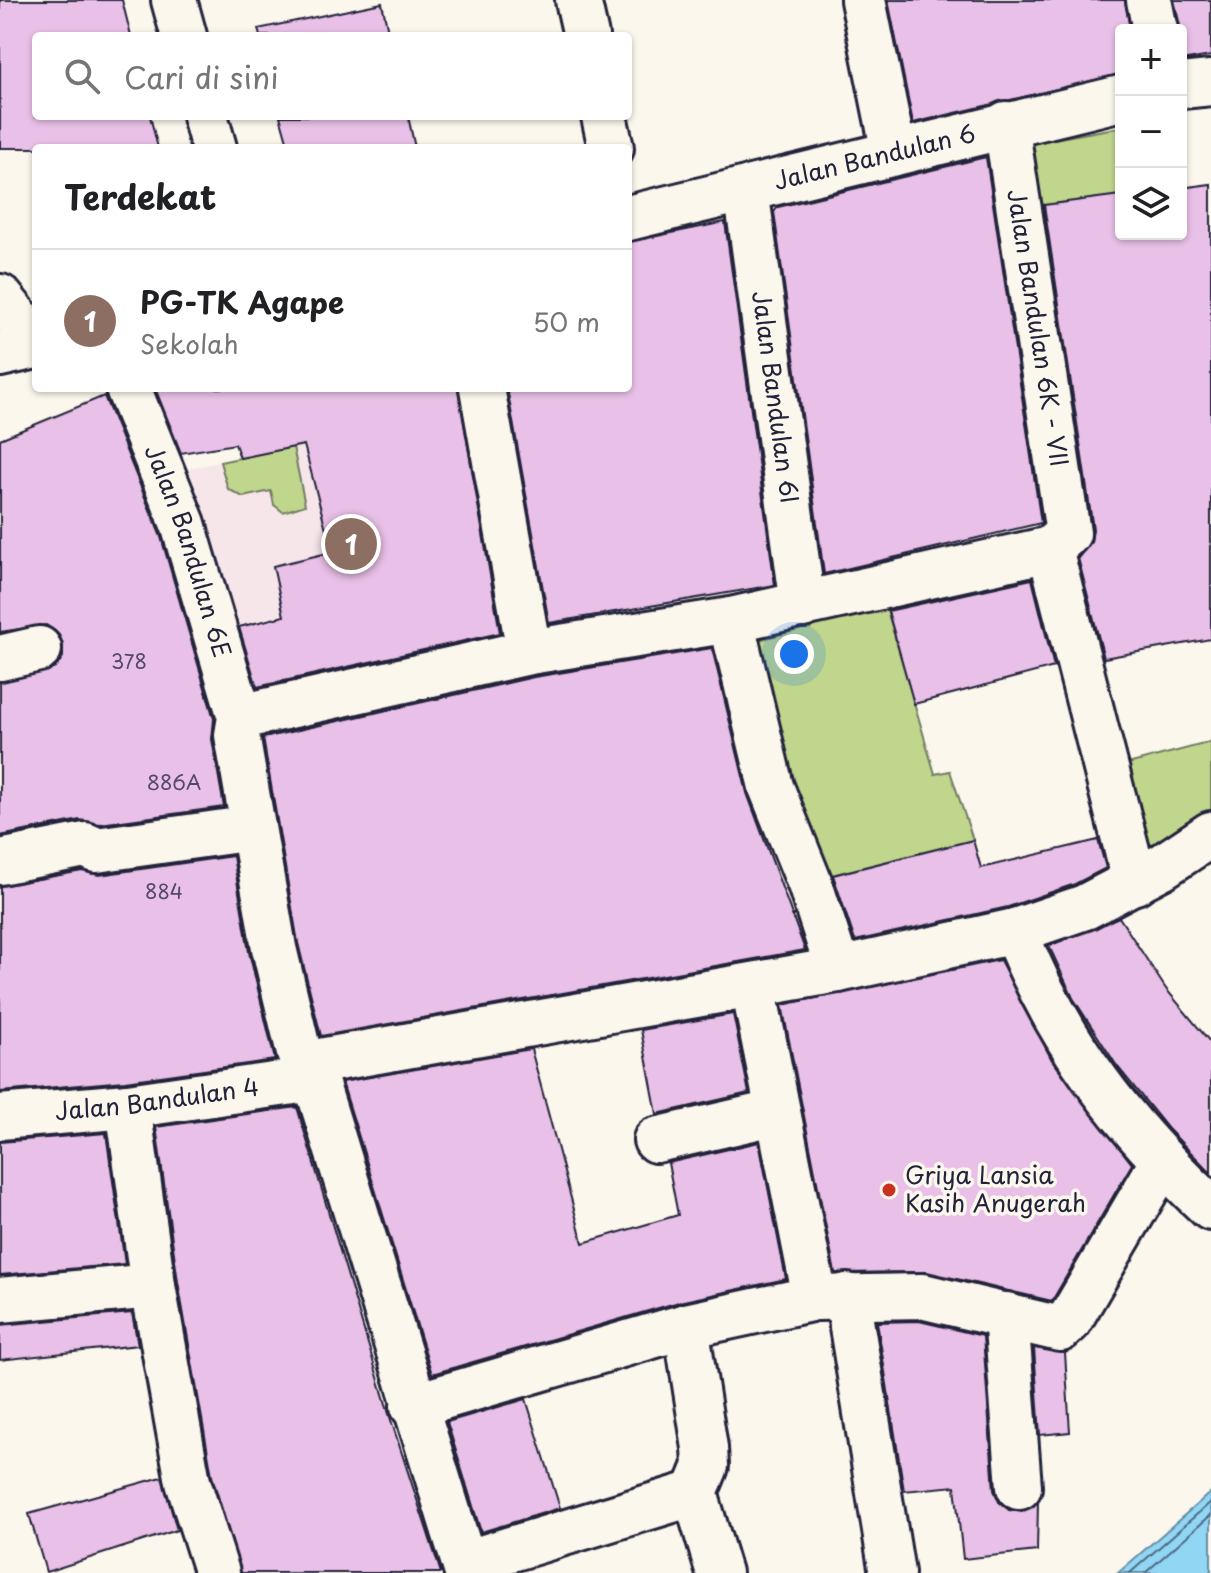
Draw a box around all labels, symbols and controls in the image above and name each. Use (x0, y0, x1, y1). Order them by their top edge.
map controls (1115, 24, 1187, 240)
button: + (1115, 24, 1187, 96)
search box (32, 32, 632, 120)
icon: search (60, 54, 104, 98)
text: Cari di sini (124, 54, 279, 99)
button: − (1115, 96, 1187, 168)
street label: Jalan Bandulan 6 (770, 114, 979, 198)
button: layers (1115, 168, 1187, 240)
text: Terdekat (64, 170, 216, 222)
street label: Jalan Bandulan 6K - VII (999, 186, 1079, 469)
text: PG-TK Agape (140, 279, 344, 324)
street label: Jalan Bandulan 6I (744, 288, 809, 505)
text: 1 (84, 302, 96, 341)
text: 50 m (533, 302, 600, 341)
text: Sekolah (140, 324, 239, 363)
street label: Jalan Bandulan 6E (137, 439, 241, 661)
pin: 1 (325, 514, 377, 574)
your location (774, 634, 814, 674)
house number: 378 (111, 646, 147, 676)
house number: 886A (147, 767, 201, 797)
house number: 884 (145, 876, 183, 906)
street label: Jalan Bandulan 4 (53, 1067, 261, 1128)
place label: Griya Lansia Kasih Anugerah (905, 1156, 1086, 1220)
marker: Griya Lansia Kasih Anugerah (880, 1181, 898, 1199)

